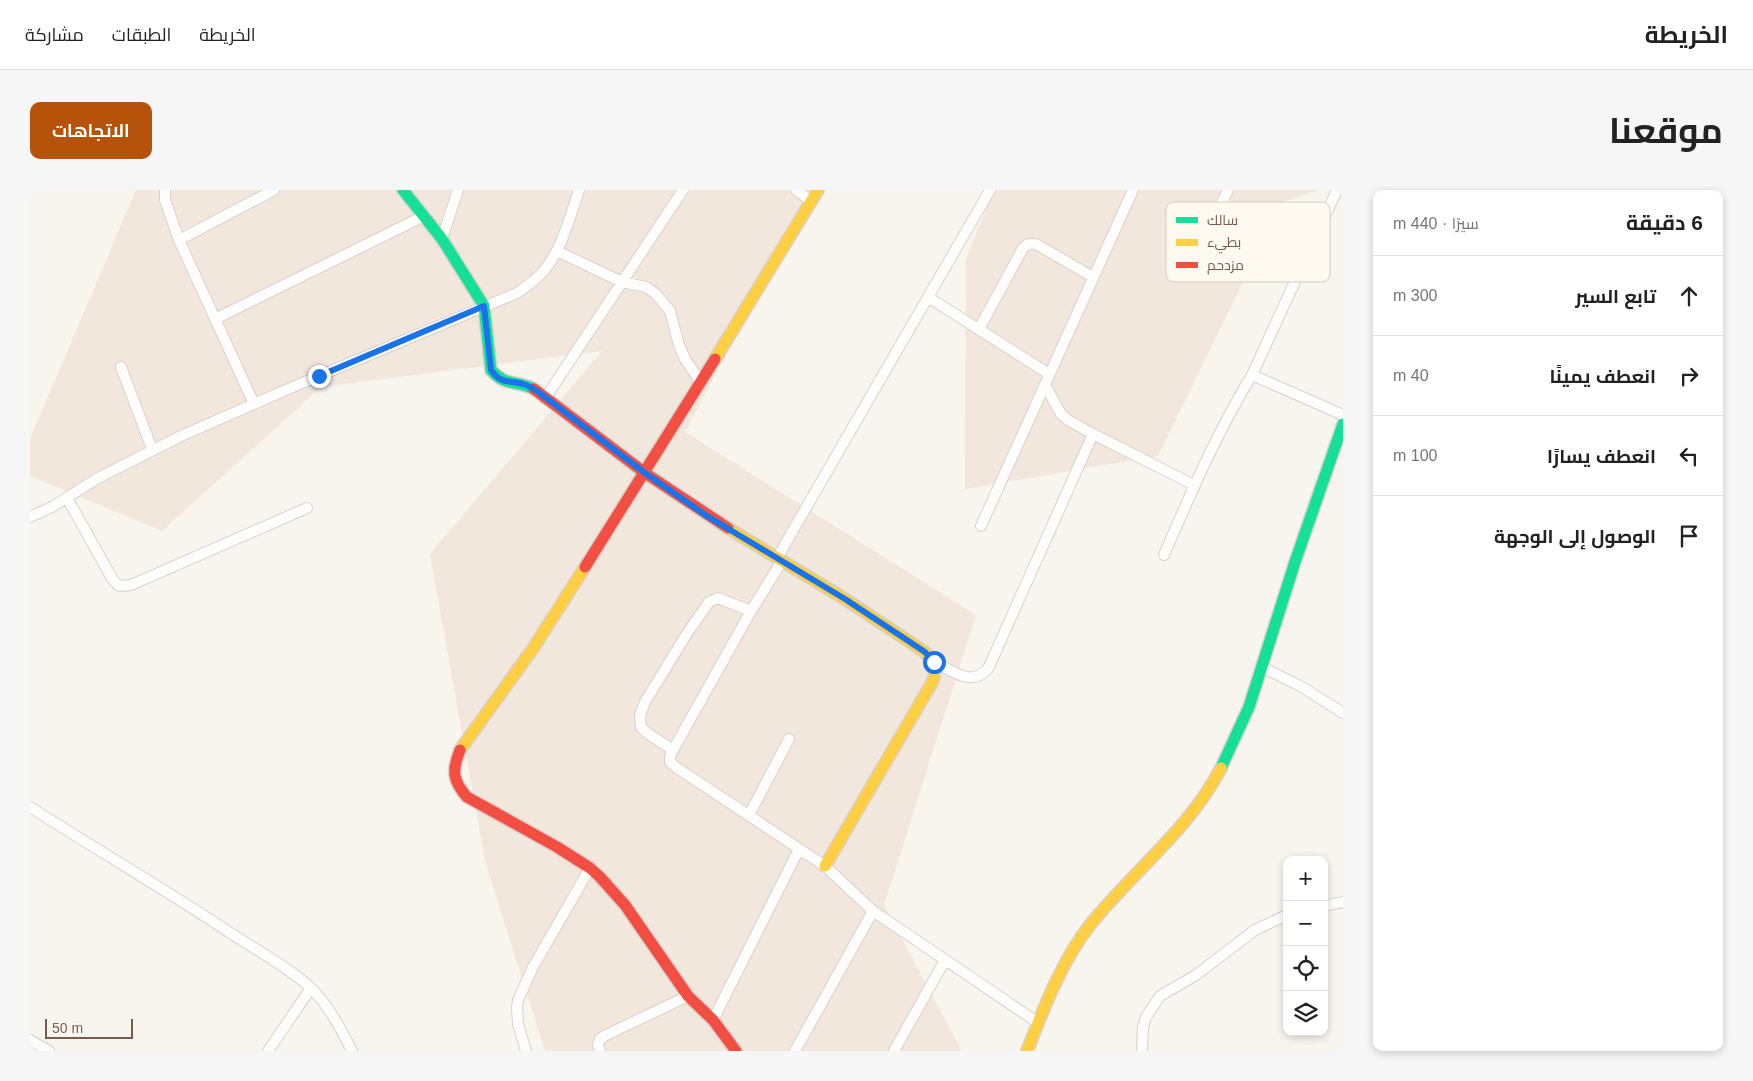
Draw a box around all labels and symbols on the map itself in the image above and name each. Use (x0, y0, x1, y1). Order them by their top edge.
legend (1166, 202, 1330, 282)
text: سالك (1207, 212, 1238, 228)
text: بطيء (1207, 234, 1241, 254)
text: مزدحم (1207, 257, 1244, 275)
route end (308, 365, 331, 388)
route start (923, 651, 946, 674)
scale bar (45, 1016, 132, 1039)

